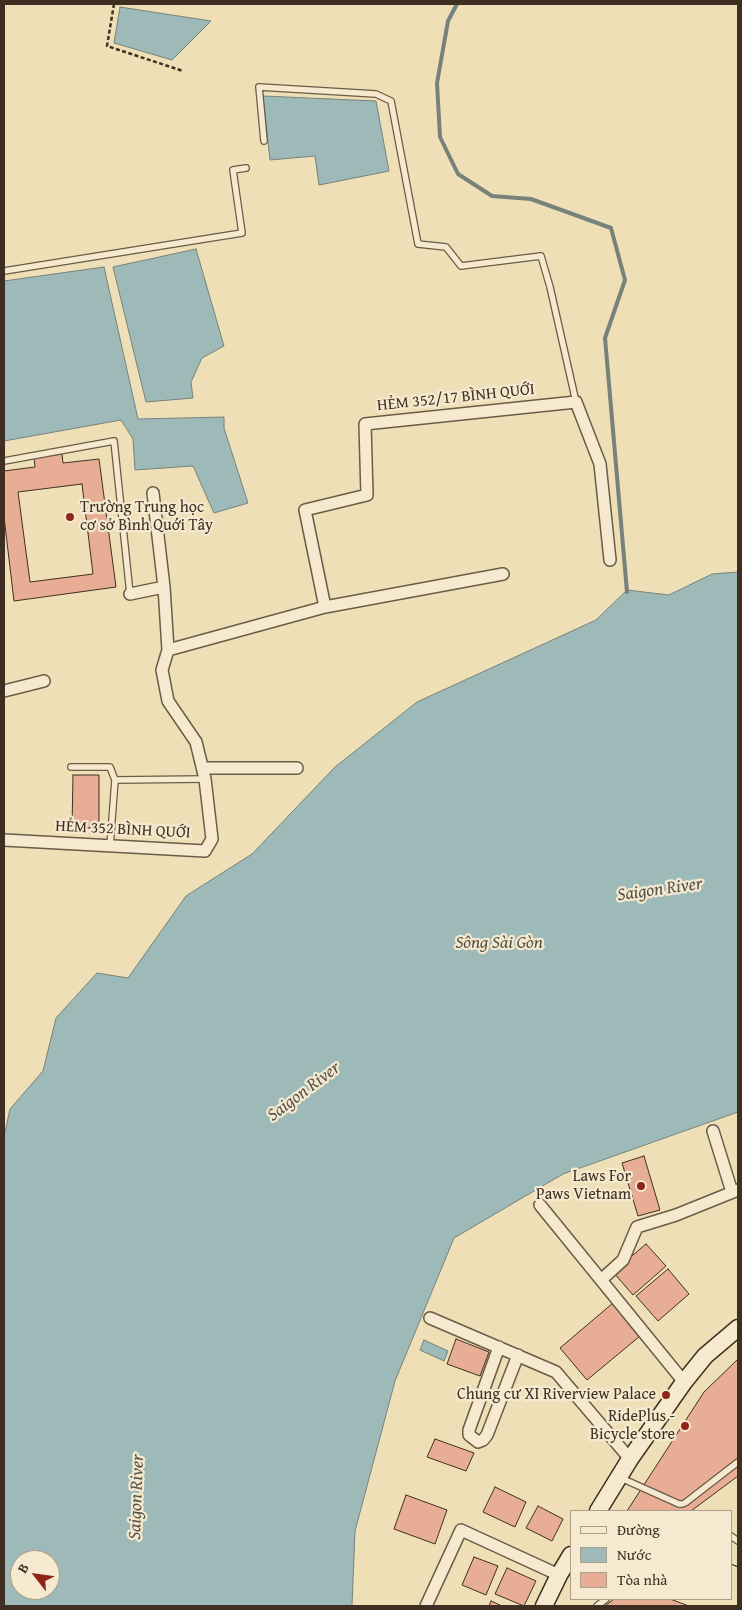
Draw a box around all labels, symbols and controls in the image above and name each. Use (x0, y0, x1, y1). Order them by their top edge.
street label: HẺM 352/17 BÌNH QUỚI (376, 380, 536, 416)
place label: Trường Trung học cơ sở Bình Quới Tây (80, 498, 213, 536)
marker: Trường Trung học cơ sở Bình Quới Tây (64, 511, 76, 523)
street label: HẺM 352 BÌNH QUỚI (55, 817, 191, 843)
water label: Saigon River (616, 873, 704, 907)
water label: Sông Sài Gòn (455, 932, 543, 954)
water label: Saigon River (263, 1058, 345, 1126)
place label: Laws For Paws Vietnam (536, 1167, 631, 1205)
marker: Laws For Paws Vietnam (635, 1180, 647, 1192)
place label: Chung cư XI Riverview Palace (457, 1385, 656, 1405)
marker: Chung cư XI Riverview Palace (660, 1389, 672, 1401)
place label: RidePlus - Bicycle store (590, 1407, 675, 1445)
marker: RidePlus - Bicycle store (679, 1420, 691, 1432)
water label: Saigon River (125, 1454, 149, 1540)
legend (570, 1510, 732, 1600)
text: Đường (617, 1519, 660, 1540)
text: Nước (617, 1544, 651, 1565)
north arrow (10, 1550, 60, 1600)
text: B (12, 1559, 34, 1577)
text: Tòa nhà (617, 1569, 667, 1590)

